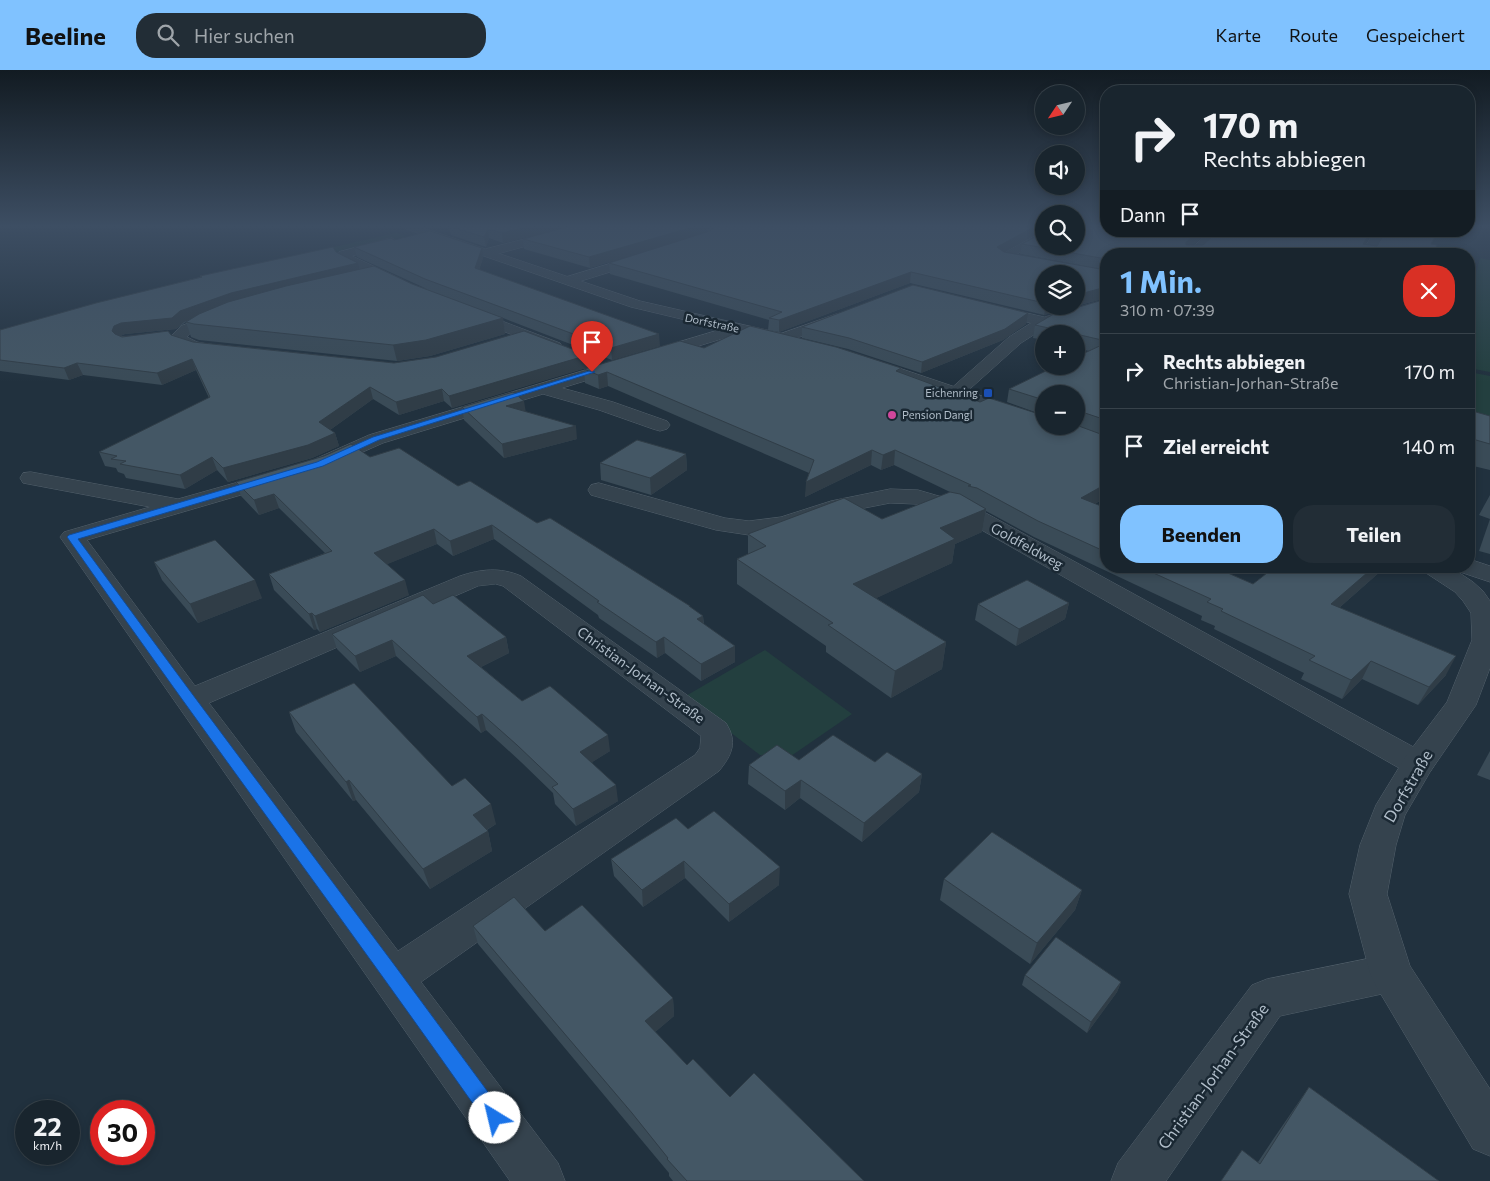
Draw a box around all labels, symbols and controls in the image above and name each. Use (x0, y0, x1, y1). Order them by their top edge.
search box (136, 13, 486, 58)
text: Beeline (25, 21, 106, 50)
icon: search (154, 21, 182, 49)
text: Hier suchen (194, 24, 295, 47)
text: Karte (1216, 24, 1261, 46)
text: Route (1289, 24, 1338, 46)
text: Gespeichert (1366, 24, 1465, 46)
north arrow (1035, 85, 1085, 135)
map controls (1035, 85, 1085, 435)
text: 170 m (1203, 102, 1298, 145)
icon: right (1120, 105, 1185, 170)
button: sound (1035, 145, 1085, 195)
text: Rechts abbiegen (1203, 145, 1366, 172)
icon: arrive (1176, 200, 1204, 228)
text: Dann (1120, 203, 1166, 226)
button: search (1035, 205, 1085, 255)
text: 1 Min. (1120, 262, 1202, 299)
button: layers (1035, 265, 1085, 315)
button: close (1403, 265, 1455, 317)
text: 310 m · 07:39 (1120, 300, 1215, 319)
street label: Dorfstraße (684, 310, 741, 335)
pin (571, 321, 613, 372)
button: + (1035, 325, 1085, 375)
icon: arrive (578, 328, 606, 356)
text: Rechts abbiegen (1163, 350, 1305, 373)
icon: right (1120, 357, 1148, 385)
text: 170 m (1404, 360, 1455, 383)
text: Christian-Jorhan-Straße (1163, 373, 1338, 392)
button: − (1035, 385, 1085, 435)
place label: Eichenring (925, 386, 978, 399)
marker: Eichenring (982, 387, 994, 399)
place label: Pension Dangl (902, 408, 973, 421)
marker: Pension Dangl (886, 409, 898, 421)
icon: arrive (1120, 432, 1148, 460)
text: Ziel erreicht (1163, 435, 1269, 458)
text: 140 m (1403, 435, 1455, 458)
button: Beenden (1120, 505, 1283, 563)
button: Teilen (1293, 505, 1455, 563)
street label: Goldfeldweg (988, 519, 1067, 573)
street label: Christian-Jorhan-Straße (574, 623, 708, 727)
street label: Dorfstraße (1379, 746, 1436, 825)
street label: Christian-Jorhan-Straße (1153, 999, 1272, 1152)
position arrow (468, 1091, 520, 1143)
speed limit sign: 30 (90, 1100, 155, 1165)
text: 22 (33, 1111, 62, 1141)
text: km/h (33, 1138, 62, 1152)

